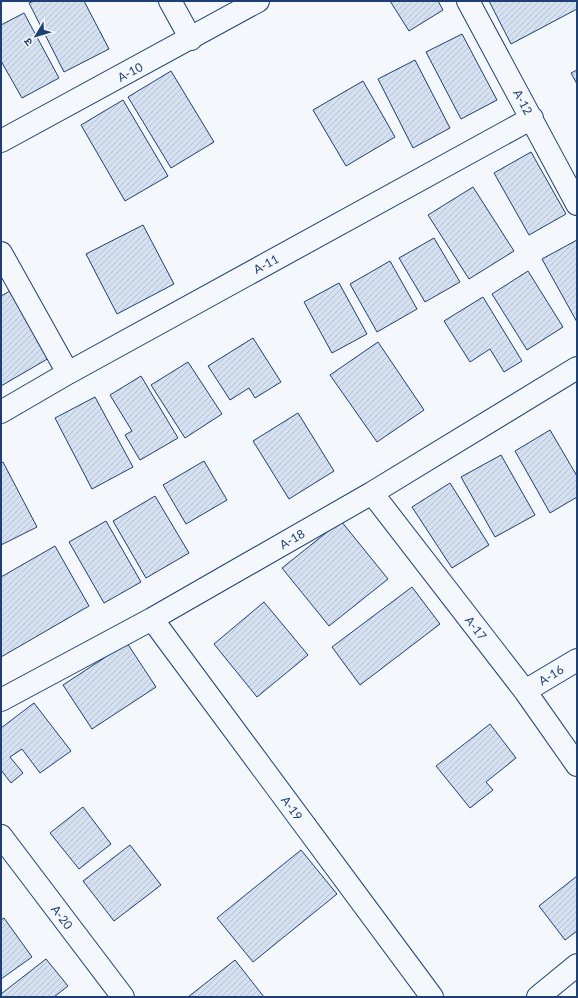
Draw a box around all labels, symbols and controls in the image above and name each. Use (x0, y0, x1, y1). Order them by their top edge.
north arrow (16, 16, 56, 56)
text: उ (20, 35, 35, 49)
street label: A-10 (115, 59, 145, 85)
street label: A-12 (510, 87, 536, 117)
street label: A-11 (251, 251, 281, 277)
street label: A-18 (277, 526, 307, 552)
street label: A-17 (462, 613, 490, 643)
street label: A-16 (536, 662, 566, 688)
street label: A-19 (278, 793, 306, 823)
street label: A-20 (48, 902, 76, 932)

